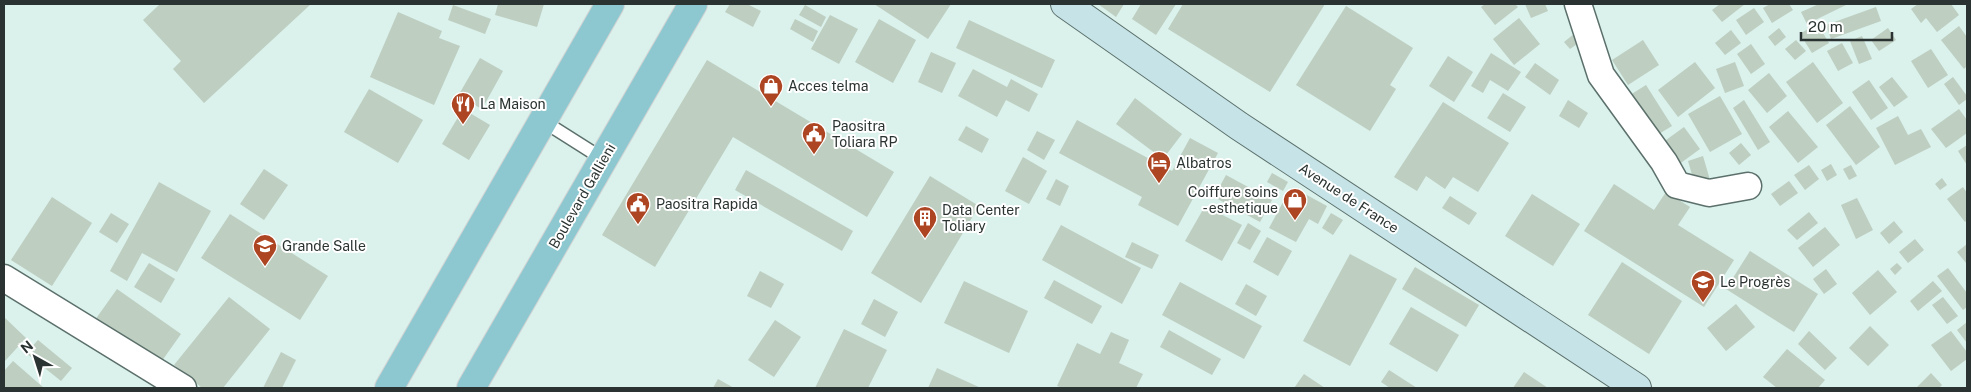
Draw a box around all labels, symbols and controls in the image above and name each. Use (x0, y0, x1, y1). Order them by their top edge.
scale bar (1801, 10, 1892, 42)
text: 20 m (1808, 18, 1843, 35)
shop icon: Acces telma (758, 73, 784, 107)
place label: Acces telma (788, 78, 868, 94)
restaurant icon: La Maison (450, 91, 476, 125)
place label: La Maison (480, 96, 546, 112)
place label: Paositra Toliara RP (832, 118, 897, 150)
public building icon: Paositra Toliara RP (801, 121, 827, 155)
street label: Boulevard Gallieni (546, 141, 618, 251)
hotel icon: Albatros (1146, 150, 1172, 184)
place label: Albatros (1176, 155, 1232, 171)
street label: Avenue de France (1296, 160, 1402, 236)
place label: Coiffure soins - esthetique (1188, 184, 1278, 216)
shop icon: Coiffure soins - esthetique (1282, 187, 1308, 221)
public building icon: Paositra Rapida (625, 191, 651, 225)
place label: Paositra Rapida (656, 196, 758, 212)
place label: Data Center Toliary (942, 202, 1020, 234)
building icon: Data Center Toliary (912, 205, 938, 239)
school or university icon: Grande Salle (252, 233, 278, 267)
place label: Grande Salle (282, 238, 366, 254)
school or university icon: Le Progrès (1690, 269, 1716, 303)
place label: Le Progrès (1720, 274, 1790, 290)
north arrow (10, 332, 60, 382)
text: N (18, 337, 36, 357)

